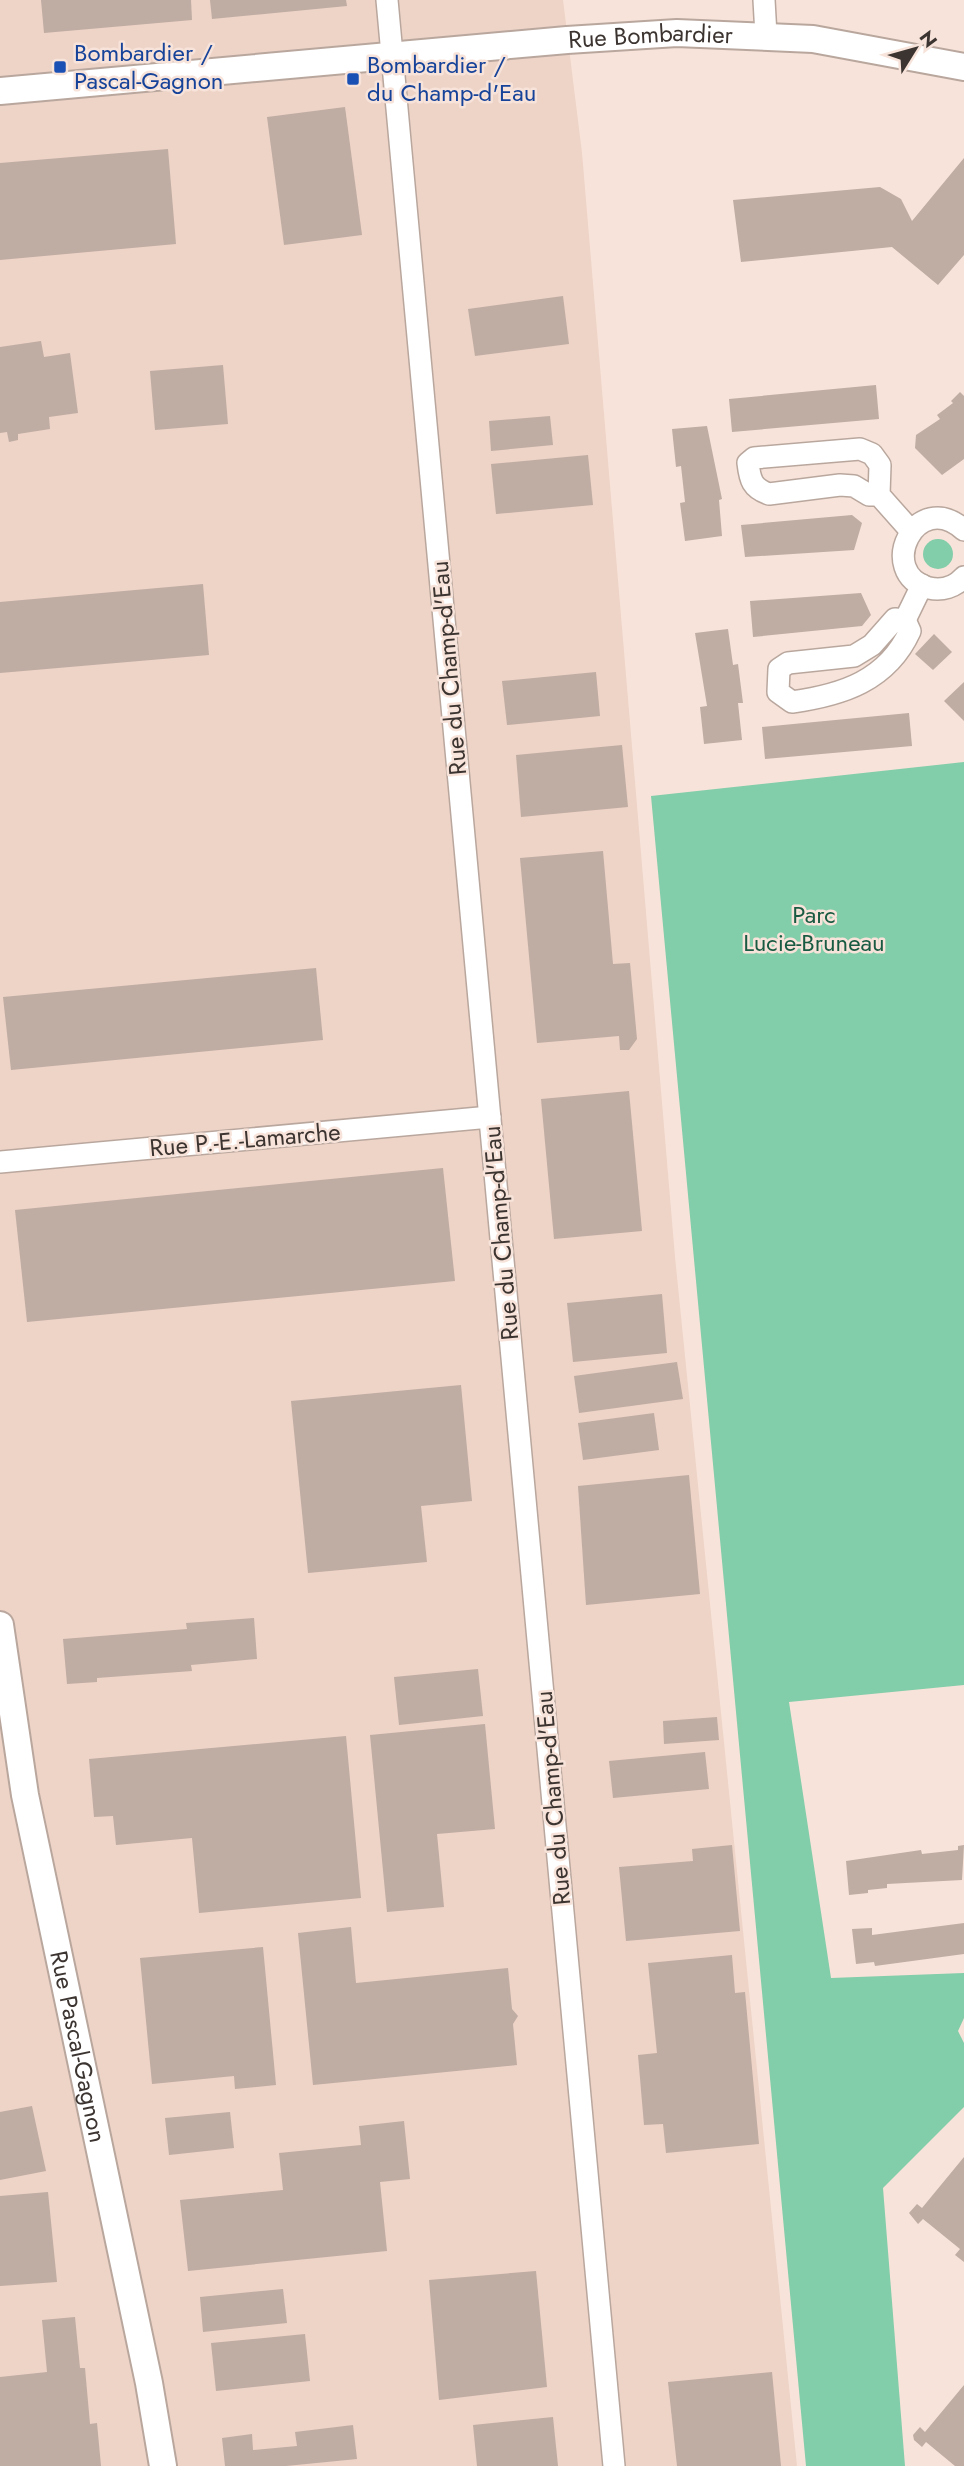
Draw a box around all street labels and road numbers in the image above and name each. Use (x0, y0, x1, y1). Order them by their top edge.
street label: Rue Bombardier (567, 15, 734, 57)
street label: Rue du Champ-d'Eau (422, 559, 475, 777)
street label: Rue P.-E.-Lamarche (148, 1114, 342, 1165)
street label: Rue du Champ-d'Eau (474, 1124, 527, 1342)
street label: Rue du Champ-d'Eau (526, 1689, 579, 1907)
street label: Rue Pascal-Gagnon (41, 1947, 116, 2146)

